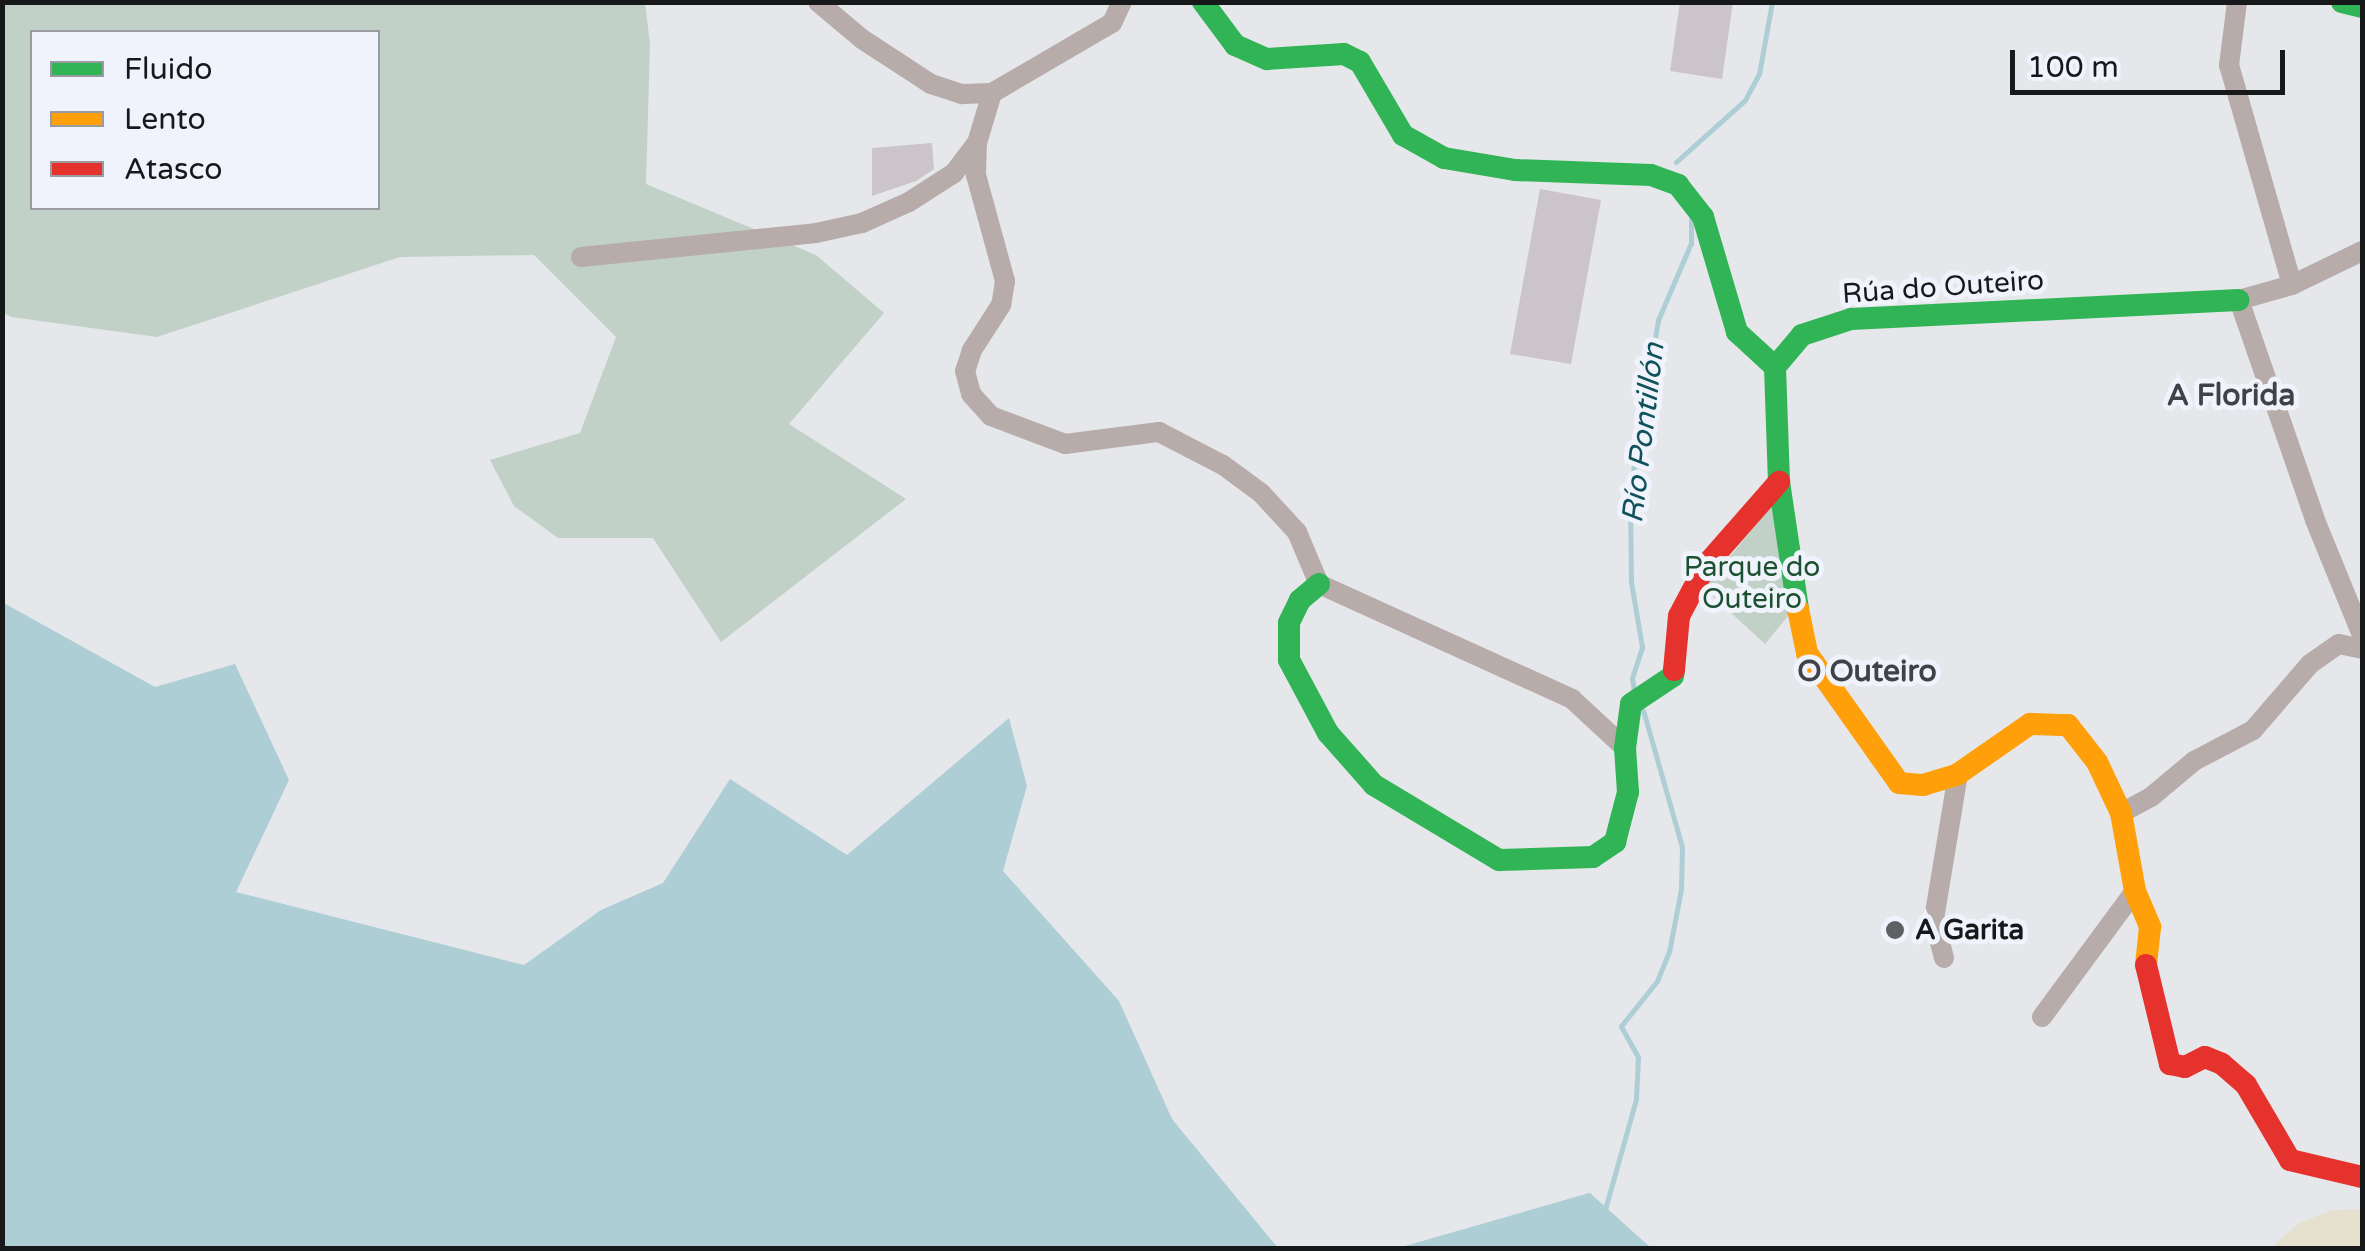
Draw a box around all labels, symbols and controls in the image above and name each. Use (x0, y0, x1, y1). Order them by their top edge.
legend (30, 30, 380, 210)
scale bar (2015, 30, 2290, 92)
text: 100 m (2027, 49, 2119, 86)
text: Fluido (124, 51, 212, 88)
text: Lento (124, 101, 206, 138)
text: Atasco (124, 151, 223, 188)
street label: Rúa do Outeiro (1841, 263, 2045, 311)
water label: Río Pontillón (1615, 341, 1673, 525)
district label: A Florida (2167, 378, 2295, 414)
park label: Parque do Outeiro (1684, 550, 1820, 616)
district label: O Outeiro (1797, 654, 1937, 690)
place label: A Garita (1915, 913, 2024, 947)
marker: A Garita (1884, 919, 1906, 941)

